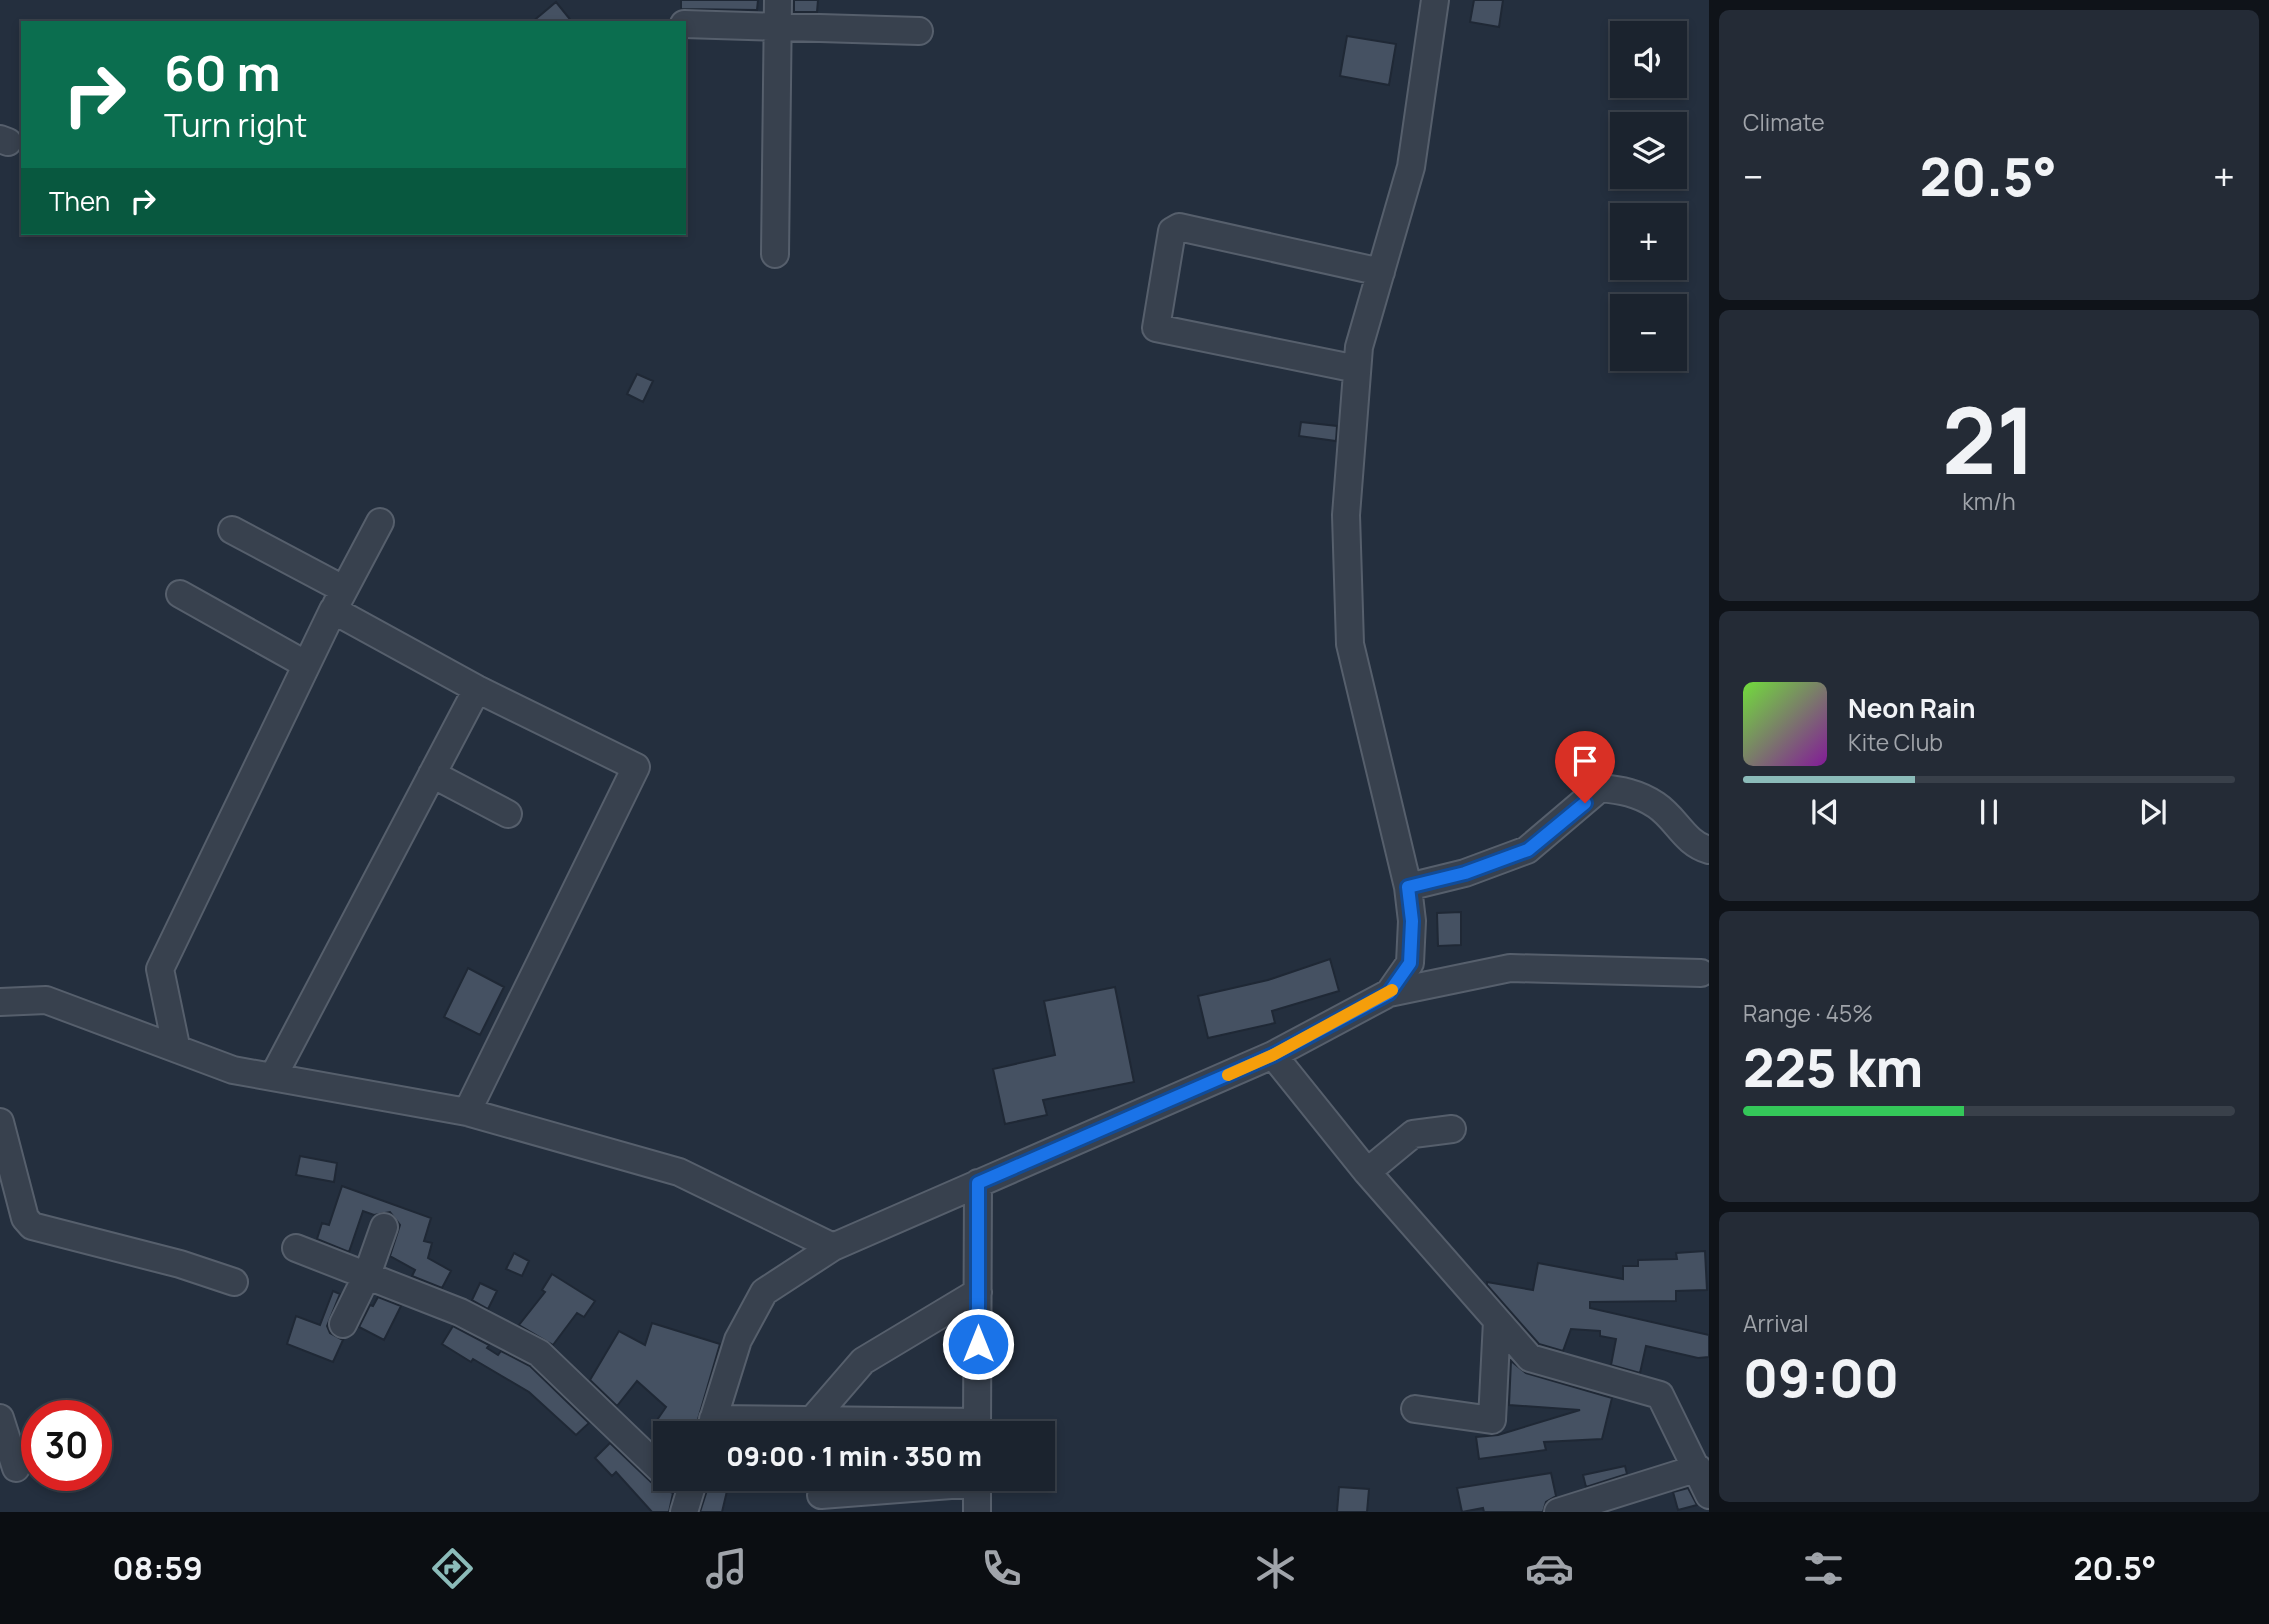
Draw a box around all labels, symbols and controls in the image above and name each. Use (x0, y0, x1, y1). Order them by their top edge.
map controls (1610, 21, 1687, 371)
button: sound (1610, 21, 1687, 98)
text: 60 m (164, 39, 281, 106)
icon: right (49, 49, 140, 140)
text: Turn right (164, 103, 307, 147)
text: Climate (1743, 106, 1825, 138)
button: layers (1610, 112, 1687, 189)
text: 20.5° (1920, 141, 2057, 212)
text: − (1743, 150, 1764, 202)
text: + (2213, 150, 2235, 202)
icon: right (124, 182, 162, 220)
text: Then (49, 183, 110, 219)
button: + (1610, 203, 1687, 280)
button: − (1610, 294, 1687, 371)
text: 21 (1942, 377, 2036, 501)
text: km/h (1962, 485, 2016, 517)
text: Neon Rain (1848, 690, 1976, 726)
text: Kite Club (1848, 726, 1943, 758)
pin (1555, 731, 1615, 803)
icon: arrive (1566, 742, 1604, 780)
icon: previous (1806, 793, 1844, 831)
icon: pause (1970, 793, 2008, 831)
icon: next (2134, 793, 2172, 831)
text: Range · 45% (1743, 997, 1873, 1029)
text: 225 km (1743, 1032, 1923, 1103)
position arrow (941, 1307, 1015, 1381)
text: Arrival (1743, 1307, 1809, 1339)
text: 09:00 (1743, 1342, 1899, 1413)
speed limit sign: 30 (21, 1400, 112, 1491)
text: 09:00 · 1 min · 350 m (726, 1438, 982, 1474)
icon: directions (428, 1544, 477, 1593)
icon: music (702, 1544, 751, 1593)
icon: phone (977, 1544, 1026, 1593)
icon: climate (1251, 1544, 1300, 1593)
icon: car (1525, 1544, 1574, 1593)
icon: filters (1799, 1544, 1848, 1593)
text: 08:59 (113, 1546, 203, 1590)
text: 20.5° (2073, 1546, 2156, 1590)

